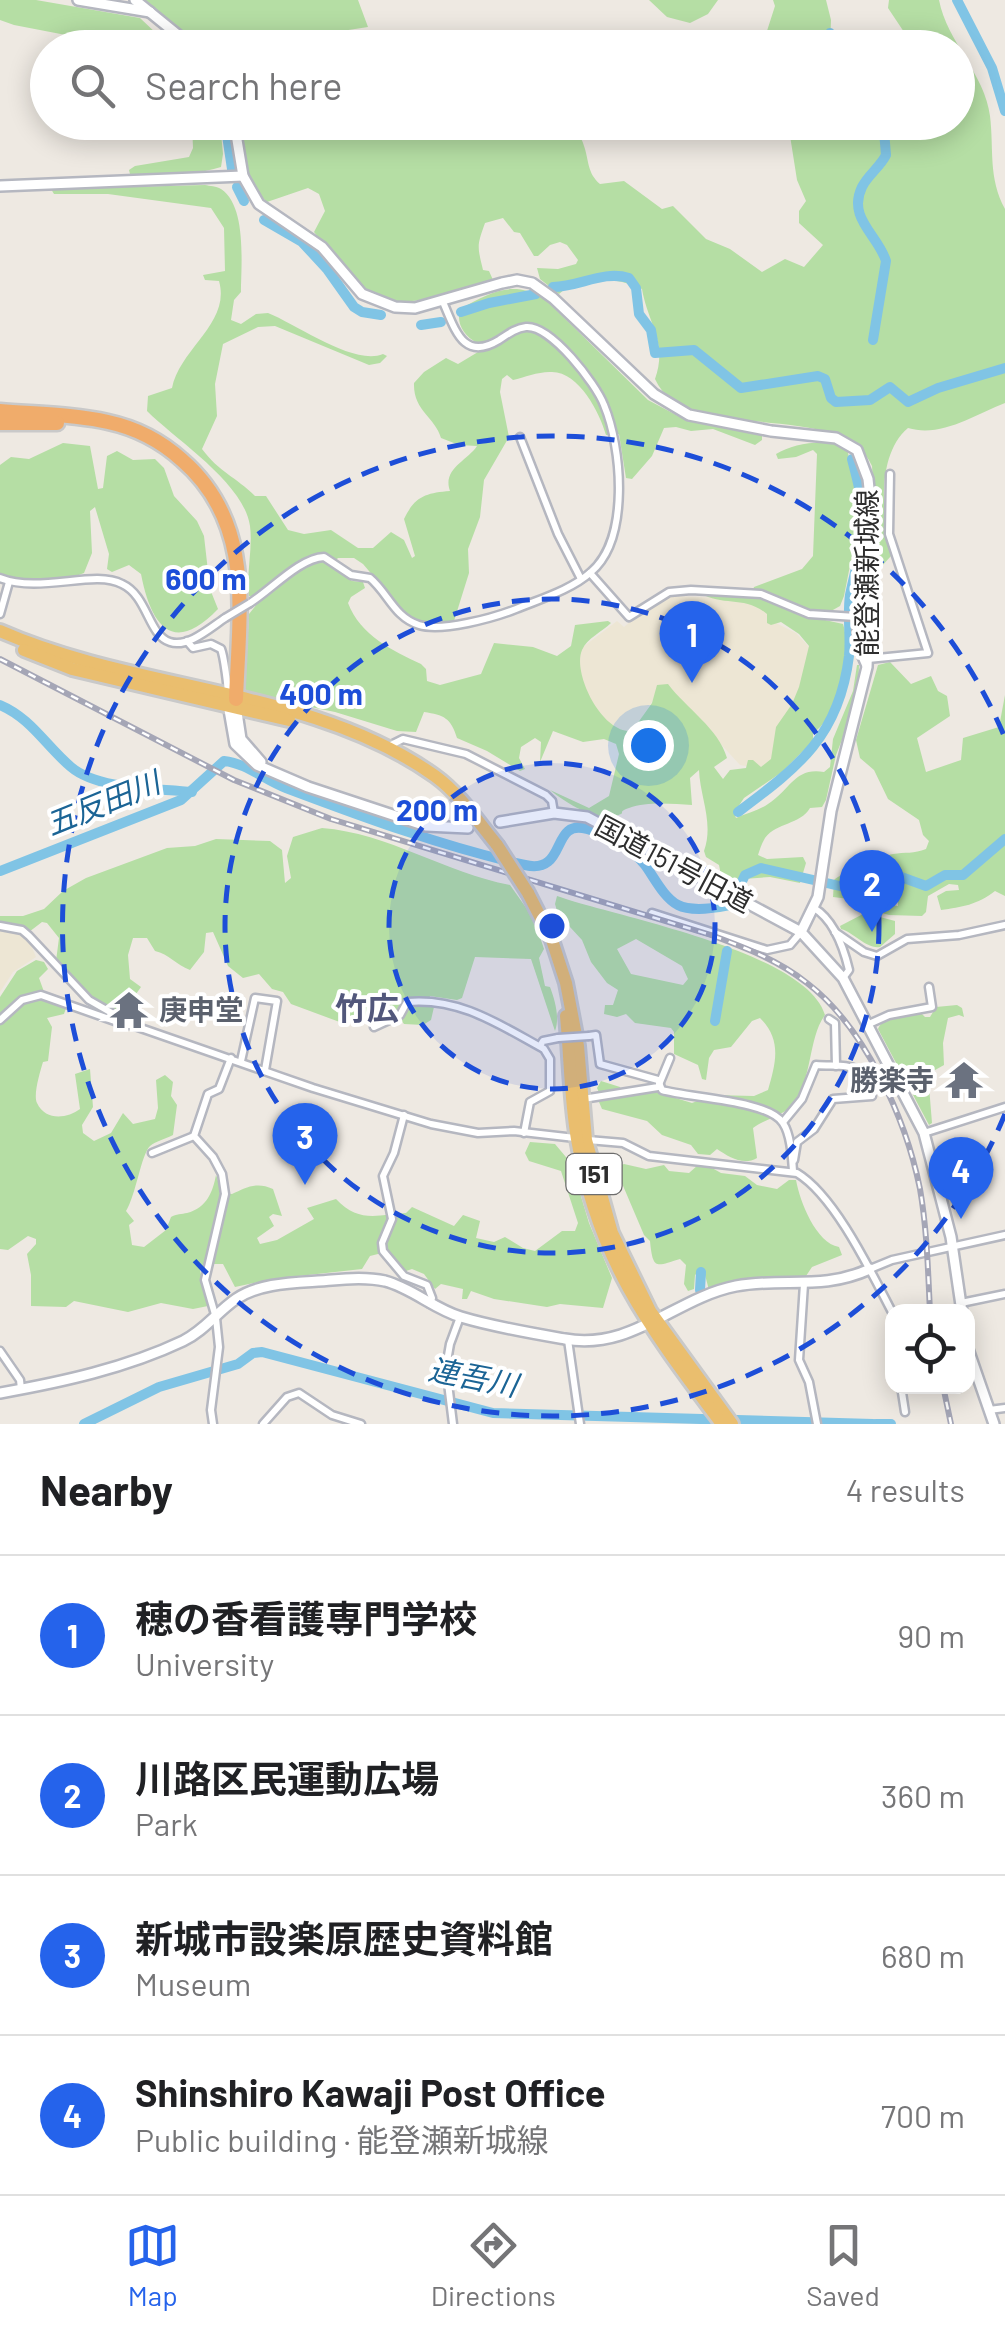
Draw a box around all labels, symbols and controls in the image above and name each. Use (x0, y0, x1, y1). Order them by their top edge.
search box (30, 30, 975, 140)
icon: search (65, 58, 120, 113)
text: Search here (145, 62, 343, 108)
street label: 能登瀬新城線 (849, 489, 883, 657)
text: 600 m (165, 560, 247, 596)
pin: 1 (660, 600, 724, 683)
text: 400 m (279, 675, 363, 711)
your location (623, 720, 674, 771)
water label: 五反田川 (40, 762, 167, 841)
text: 200 m (396, 791, 478, 827)
street label: 国道151号旧道 (590, 807, 759, 919)
pin: 2 (840, 850, 904, 932)
centre of rings (534, 908, 570, 944)
district label: 竹広 (335, 988, 399, 1026)
temple icon: 庚申堂 (108, 989, 150, 1031)
place label: 庚申堂 (159, 992, 243, 1026)
temple icon: 勝楽寺 (943, 1059, 985, 1101)
place label: 勝楽寺 (850, 1062, 934, 1096)
pin: 3 (272, 1102, 338, 1185)
pin: 4 (928, 1136, 994, 1219)
road number: 151 (566, 1154, 622, 1194)
map controls (885, 1304, 975, 1394)
button: locate (885, 1304, 975, 1394)
water label: 連吾川 (426, 1350, 524, 1403)
text: Nearby (40, 1464, 173, 1514)
text: 4 results (846, 1470, 965, 1508)
text: 穂の香看護専門学校 (135, 1595, 477, 1641)
text: 1 (67, 1616, 78, 1654)
text: 90 m (897, 1616, 965, 1654)
text: University (135, 1644, 274, 1682)
text: 川路区民運動広場 (135, 1755, 439, 1801)
text: 2 (64, 1776, 81, 1814)
text: 360 m (881, 1776, 965, 1814)
text: Park (135, 1804, 198, 1842)
text: 新城市設楽原歴史資料館 (135, 1915, 553, 1961)
text: 3 (64, 1936, 81, 1974)
text: 680 m (881, 1936, 965, 1974)
text: Museum (135, 1964, 251, 2002)
text: Shinshiro Kawaji Post Office (135, 2069, 606, 2115)
text: 4 (63, 2096, 82, 2134)
text: 700 m (881, 2096, 965, 2134)
text: Public building · 能登瀬新城線 (135, 2120, 549, 2158)
tab: Map (125, 2218, 180, 2312)
tab: Directions (431, 2218, 556, 2312)
tab: Saved (806, 2218, 880, 2312)

